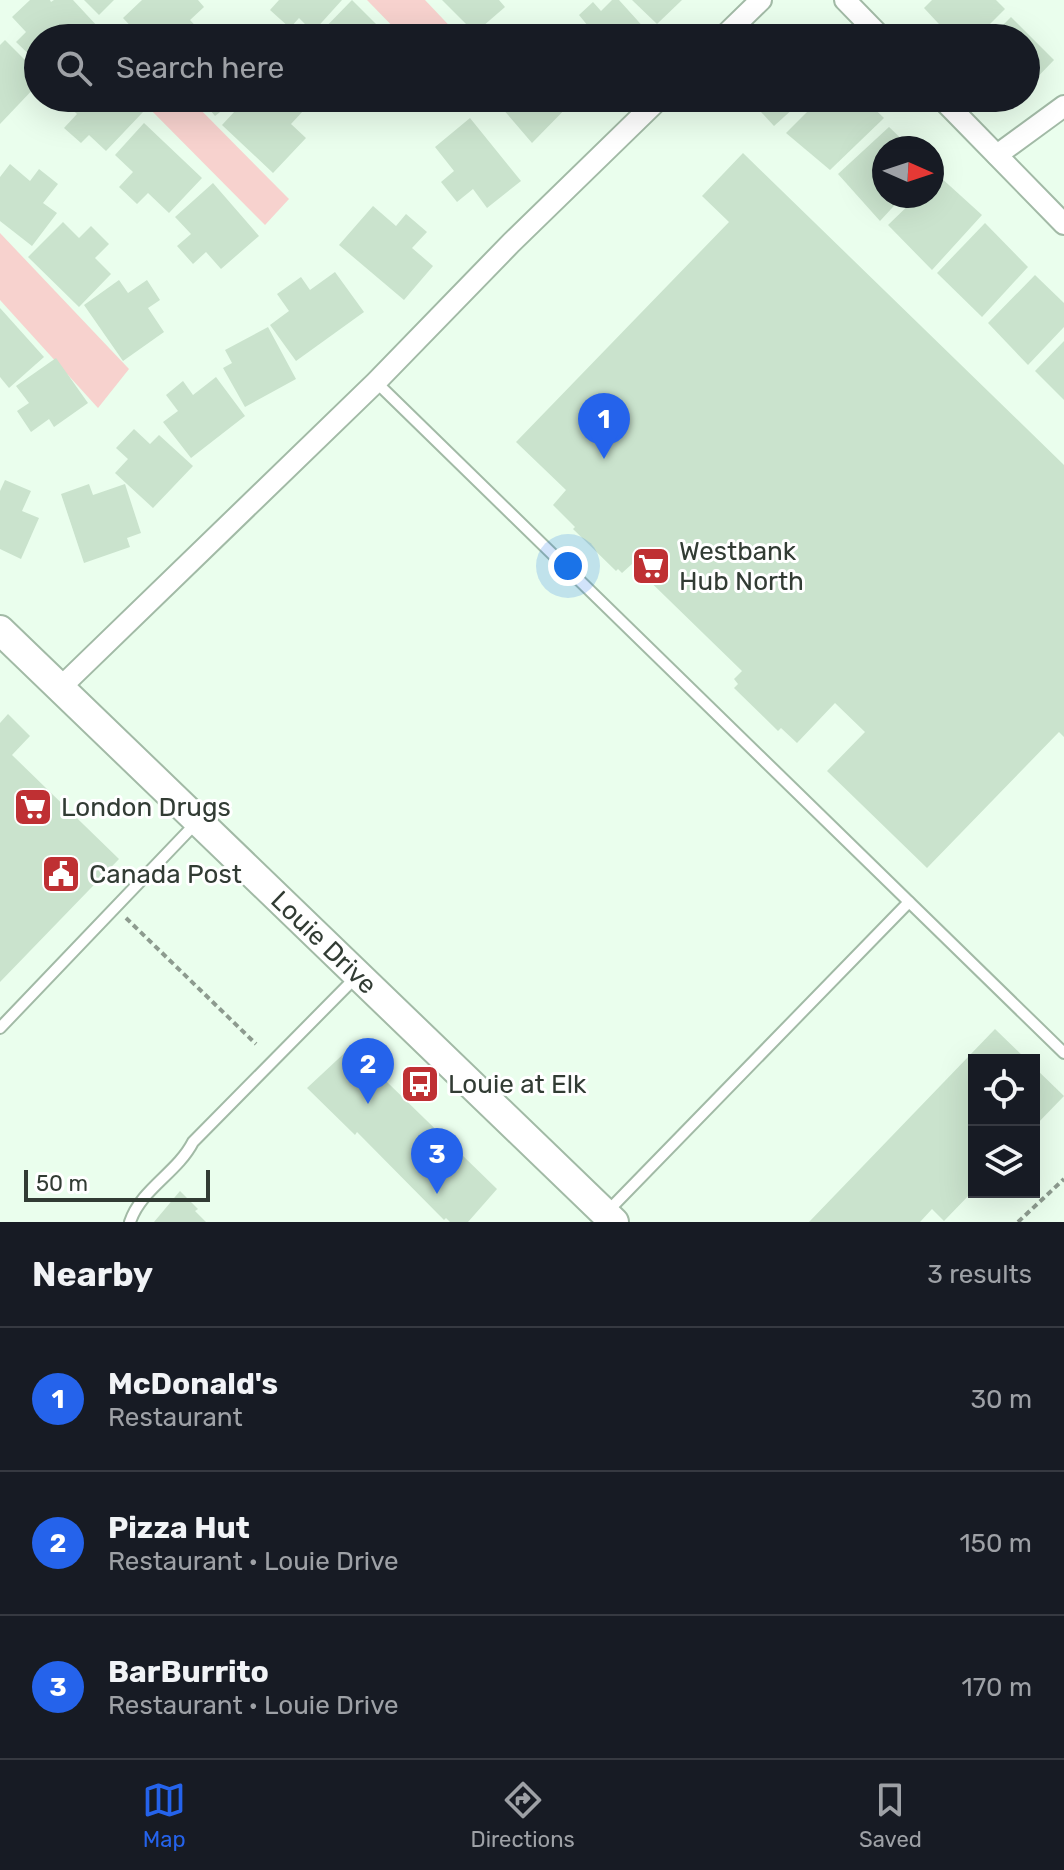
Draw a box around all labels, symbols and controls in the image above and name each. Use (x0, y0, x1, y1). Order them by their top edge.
search box (24, 24, 1040, 112)
icon: search (52, 46, 96, 90)
text: Search here (116, 50, 284, 86)
north arrow (872, 136, 944, 208)
pin: 1 (578, 393, 630, 459)
place label: Westbank Hub North (679, 536, 804, 597)
supermarket icon: Westbank Hub North (630, 545, 672, 587)
your location (548, 546, 588, 586)
supermarket icon: London Drugs (12, 786, 54, 828)
place label: London Drugs (61, 792, 231, 823)
public building icon: Canada Post (40, 853, 82, 895)
place label: Canada Post (89, 859, 242, 890)
street label: Louie Drive (265, 884, 383, 1000)
pin: 2 (342, 1038, 394, 1104)
map controls (968, 1054, 1040, 1198)
button: locate (968, 1054, 1040, 1126)
bus stop icon: Louie at Elk (399, 1063, 441, 1105)
place label: Louie at Elk (448, 1069, 587, 1100)
button: layers (968, 1126, 1040, 1198)
pin: 3 (411, 1128, 463, 1194)
scale bar (24, 1166, 210, 1202)
text: 50 m (36, 1170, 88, 1197)
text: Nearby (32, 1254, 153, 1295)
text: 3 results (927, 1259, 1032, 1290)
text: McDonald's (108, 1366, 278, 1402)
text: 1 (52, 1384, 64, 1415)
text: 30 m (970, 1384, 1032, 1415)
text: Restaurant (108, 1402, 243, 1433)
text: Pizza Hut (108, 1510, 250, 1546)
text: 2 (50, 1528, 66, 1559)
text: 150 m (959, 1528, 1032, 1559)
text: Restaurant · Louie Drive (108, 1546, 399, 1577)
text: BarBurrito (108, 1654, 269, 1690)
text: 3 (49, 1672, 67, 1703)
text: 170 m (962, 1672, 1032, 1703)
text: Restaurant · Louie Drive (108, 1690, 399, 1721)
tab: Map (142, 1778, 186, 1853)
tab: Directions (470, 1778, 575, 1853)
tab: Saved (859, 1778, 922, 1853)

